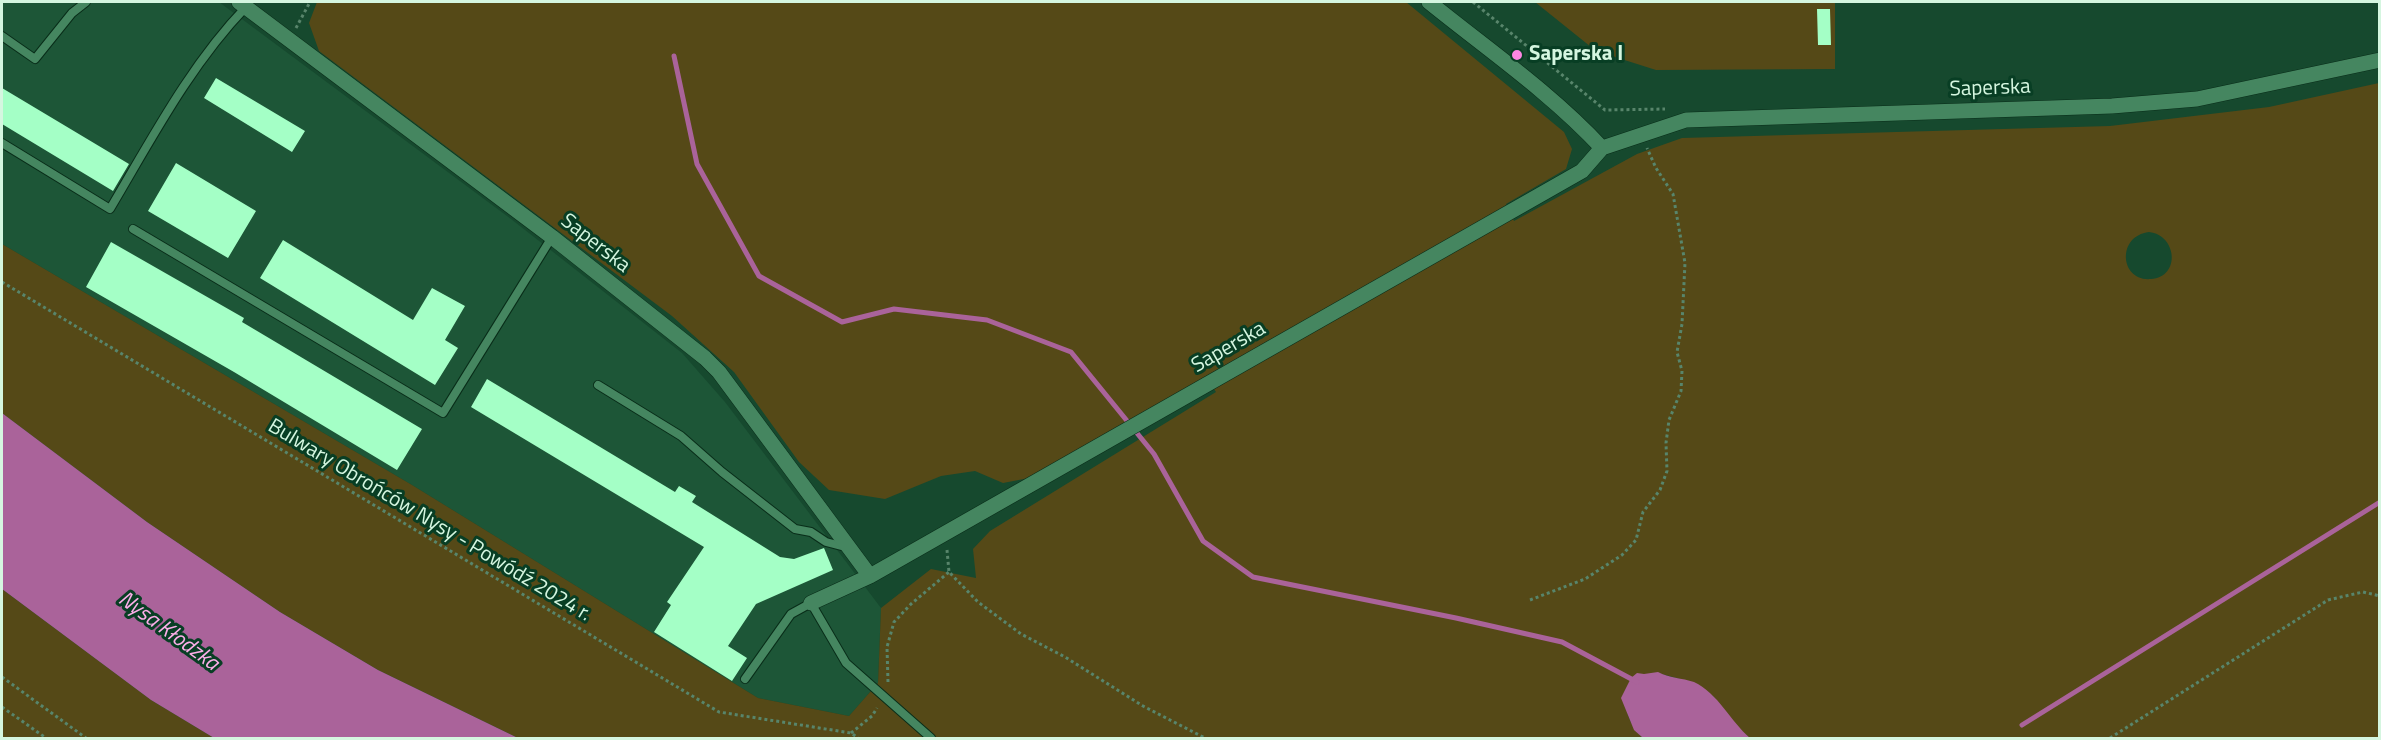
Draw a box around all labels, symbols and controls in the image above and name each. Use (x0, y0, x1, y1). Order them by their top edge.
place label: Saperska I (1529, 42, 1623, 68)
marker: Saperska I (1510, 48, 1524, 62)
street label: Saperska (1949, 75, 2031, 103)
street label: Saperska (555, 209, 635, 279)
street label: Saperska (1188, 317, 1270, 379)
street label: Bulwary Obrońców Nysy - Powódź 2024 r. (263, 414, 595, 628)
water label: Nysa Kłodzka (113, 587, 223, 677)

